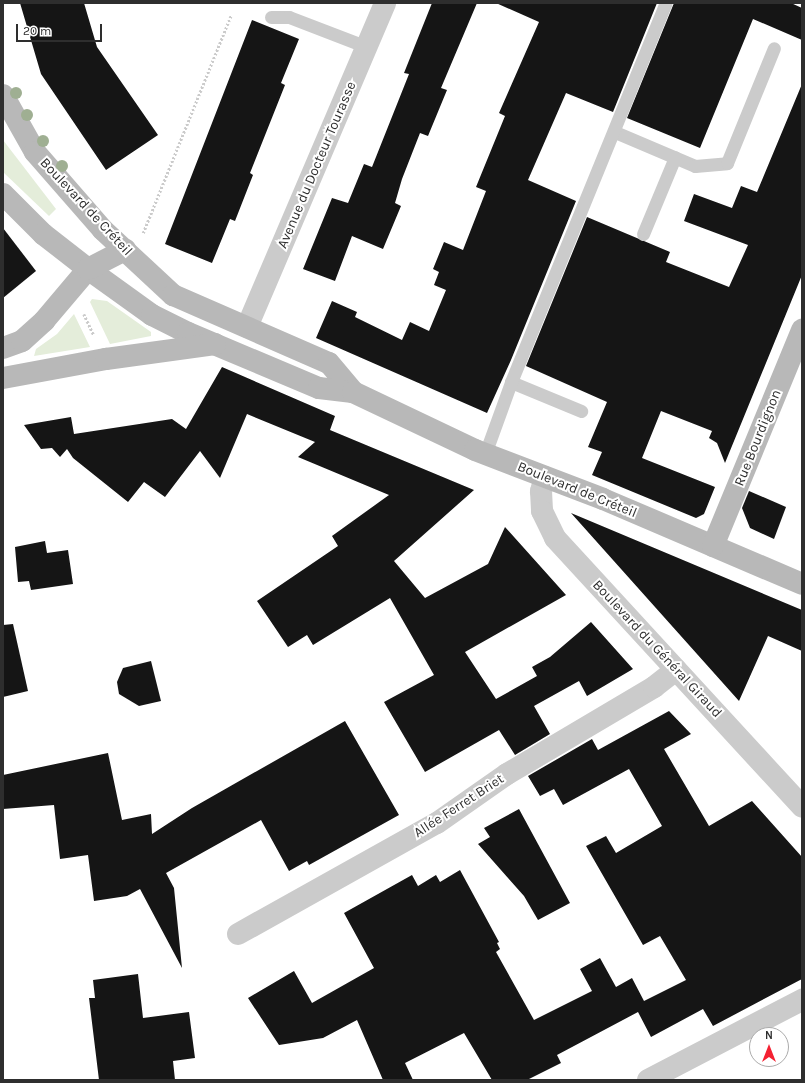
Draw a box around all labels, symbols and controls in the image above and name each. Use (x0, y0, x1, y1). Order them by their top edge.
scale bar (18, 16, 104, 42)
text: 20 m (23, 24, 51, 38)
street label: Avenue du Docteur Tourasse (274, 79, 360, 251)
street label: Boulevard de Créteil (36, 155, 136, 259)
street label: Rue Bourdignon (731, 387, 785, 489)
street label: Boulevard de Créteil (515, 458, 639, 522)
street label: Boulevard du Général Giraud (589, 577, 725, 721)
street label: Allée Ferret Briet (411, 771, 507, 841)
north arrow (749, 1027, 789, 1067)
text: N (765, 1029, 773, 1042)

